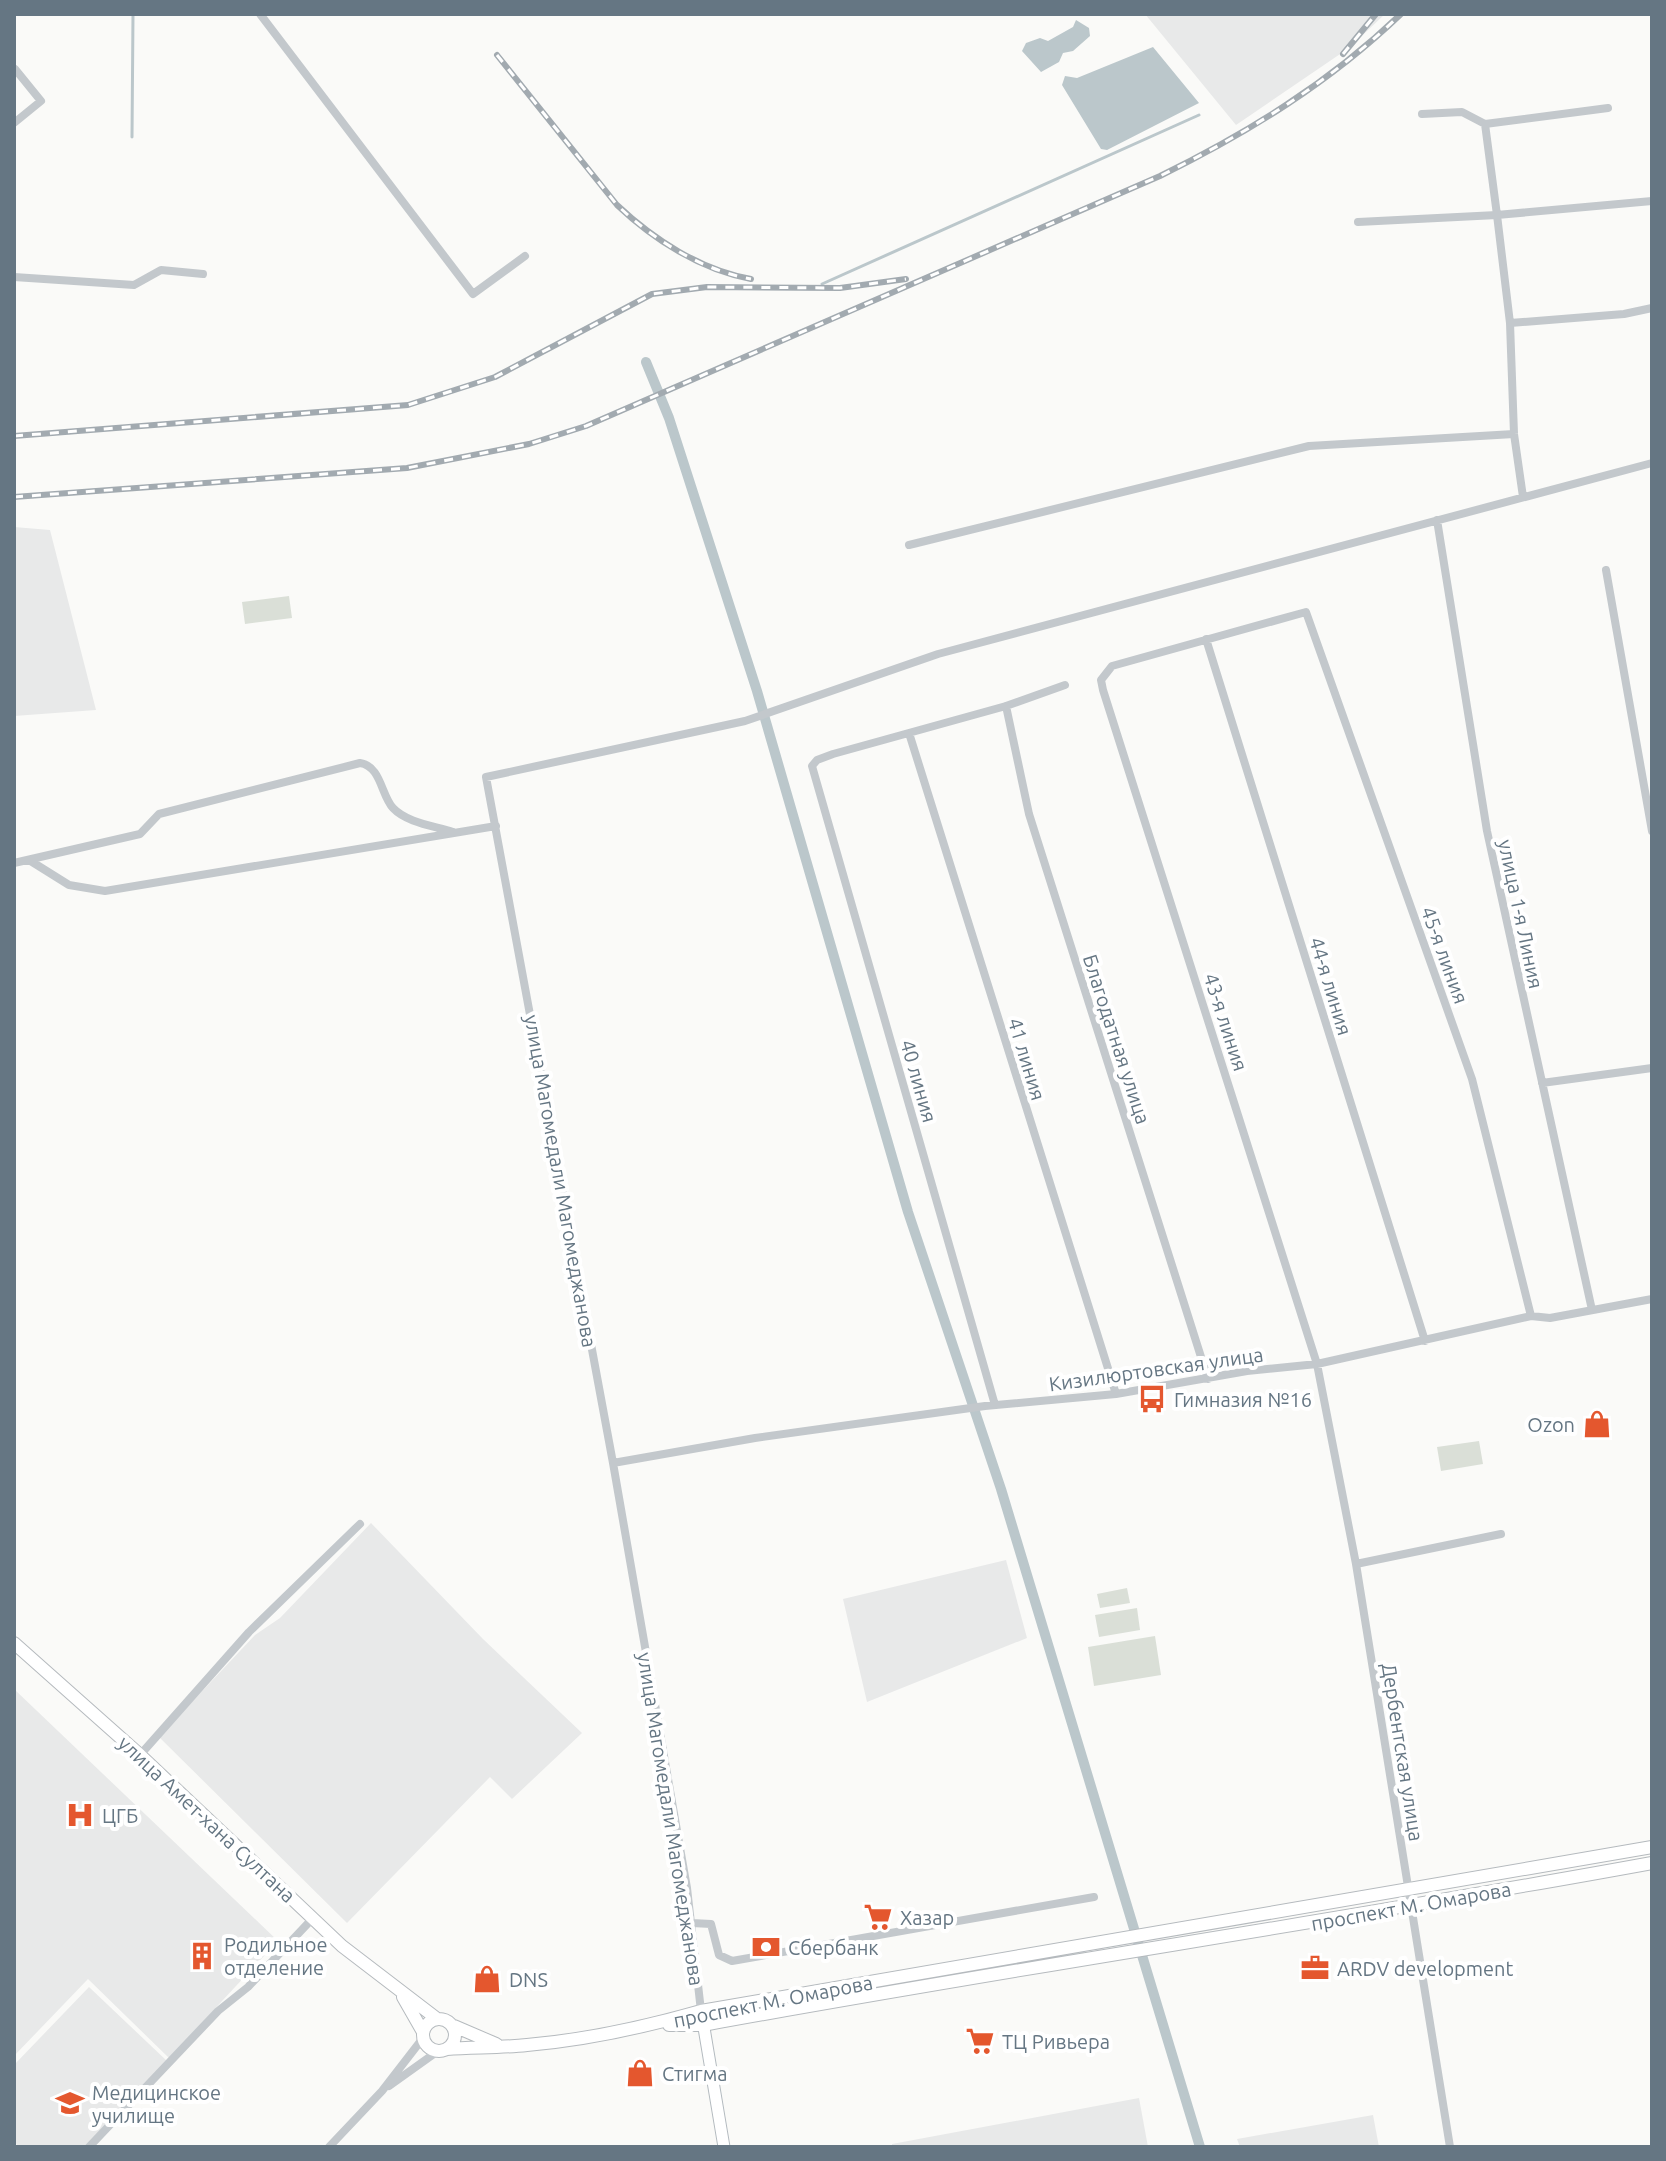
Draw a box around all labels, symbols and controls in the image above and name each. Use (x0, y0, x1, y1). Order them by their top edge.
street label: улица 1-я Линия (1494, 837, 1548, 991)
street label: 45-я линия (1417, 903, 1473, 1007)
street label: 44-я линия (1305, 934, 1357, 1038)
street label: Благодатная улица (1079, 951, 1155, 1127)
street label: 43-я линия (1199, 970, 1253, 1074)
street label: улица Магомедали Магомеджановa (520, 1013, 602, 1349)
street label: 41 линия (1004, 1015, 1050, 1103)
street label: 40 линия (896, 1037, 942, 1125)
street label: Кизилюртовская улица (1047, 1343, 1265, 1395)
bus stop icon: Гимназия №16 (1137, 1384, 1167, 1414)
place label: Гимназия №16 (1174, 1388, 1312, 1411)
shop icon: Ozon (1582, 1409, 1612, 1439)
place label: Ozon (1527, 1413, 1575, 1436)
street label: улица Магомедали Магомеджановa (633, 1651, 709, 1987)
street label: Дербентская улица (1378, 1661, 1428, 1843)
street label: улица Амет-хана Султана (114, 1731, 300, 1907)
hospital icon: ЦГБ (65, 1800, 95, 1830)
place label: ЦГБ (102, 1804, 138, 1827)
street label: проспект М. Омарова (1309, 1877, 1513, 1935)
supermarket icon: Хазар (863, 1902, 893, 1932)
place label: Хазар (900, 1906, 954, 1929)
bank icon: Сбербанк (751, 1932, 781, 1962)
place label: Родильное отделение (224, 1933, 327, 1979)
place label: Сбербанк (788, 1936, 879, 1959)
building icon: Родильное отделение (187, 1941, 217, 1971)
office icon: ARDV development (1300, 1953, 1330, 1983)
place label: ARDV development (1337, 1957, 1514, 1980)
shop icon: DNS (472, 1964, 502, 1994)
place label: DNS (509, 1968, 548, 1991)
street label: проспект М. Омарова (671, 1970, 875, 2032)
supermarket icon: ТЦ Ривьера (965, 2026, 995, 2056)
place label: ТЦ Ривьера (1002, 2030, 1110, 2053)
shop icon: Стигма (625, 2058, 655, 2088)
place label: Стигма (662, 2062, 727, 2085)
place label: Медицинское училище (92, 2081, 221, 2127)
school or university icon: Медицинское училище (55, 2088, 85, 2118)

